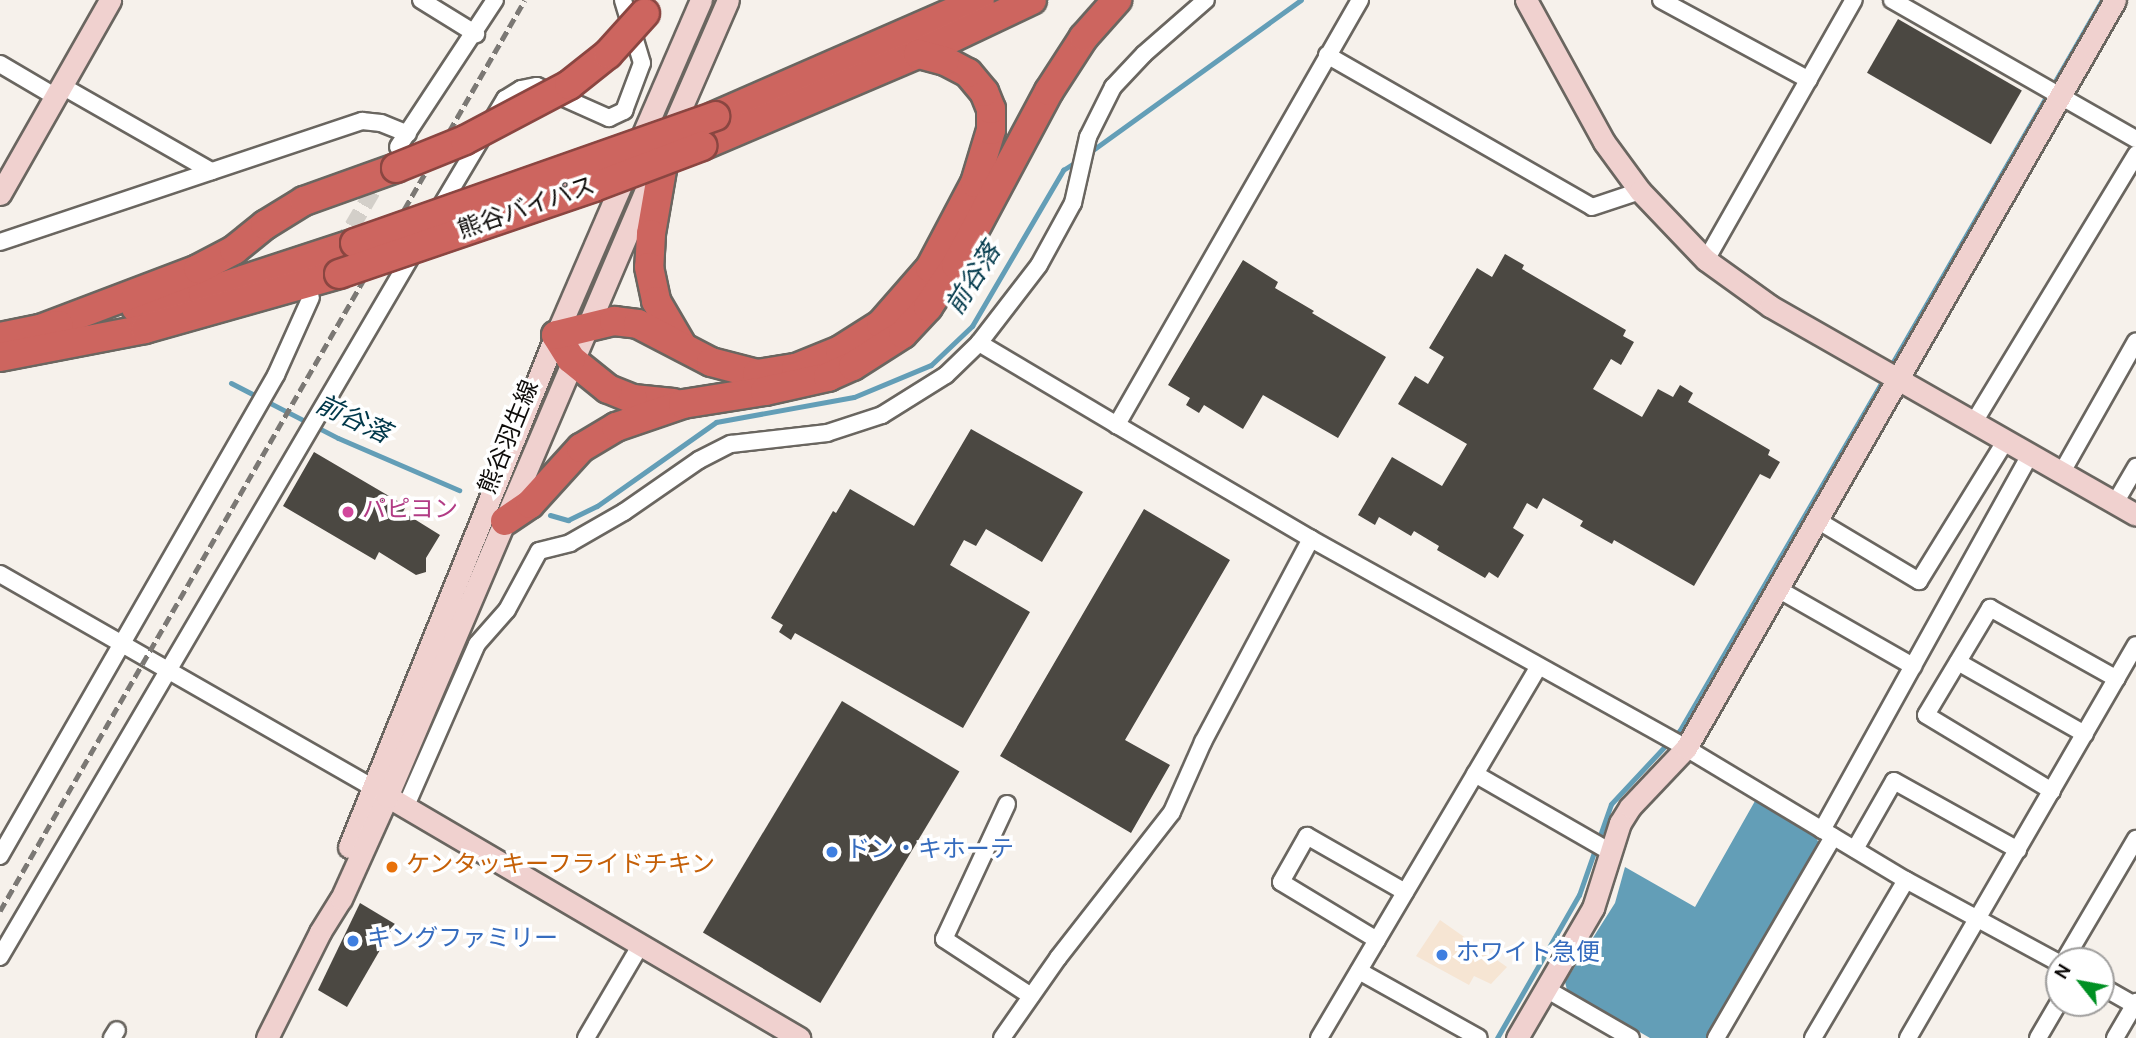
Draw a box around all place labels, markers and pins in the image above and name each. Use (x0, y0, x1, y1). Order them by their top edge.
place label: パピヨン (362, 498, 458, 526)
marker: パピヨン (340, 504, 356, 520)
place label: ドン・キホーテ (846, 838, 1014, 866)
marker: ドン・キホーテ (824, 844, 840, 860)
place label: ケンタッキーフライドチキン (406, 853, 718, 881)
marker: ケンタッキーフライドチキン (384, 859, 400, 875)
place label: キングファミリー (367, 927, 559, 955)
marker: キングファミリー (345, 933, 361, 949)
place label: ホワイト急便 (1456, 941, 1600, 969)
marker: ホワイト急便 (1434, 947, 1450, 963)

